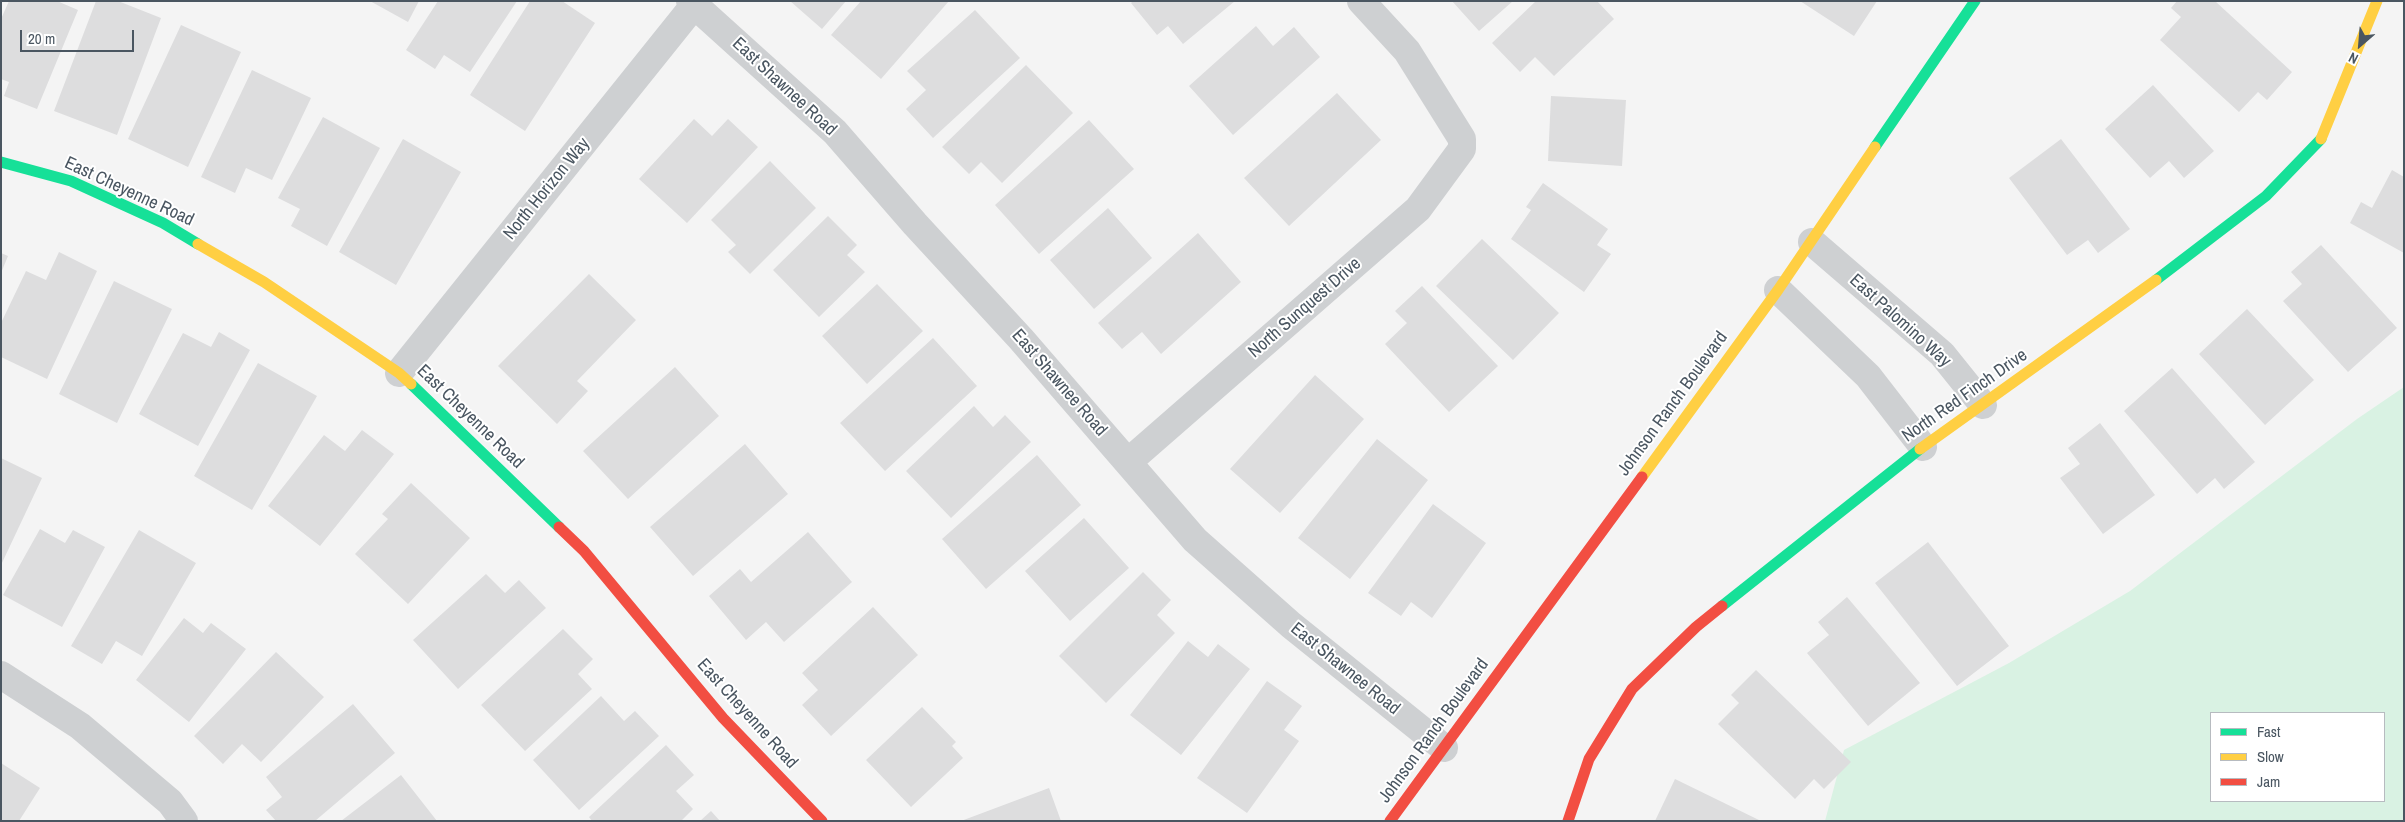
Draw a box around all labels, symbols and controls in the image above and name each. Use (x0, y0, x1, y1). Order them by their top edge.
scale bar (22, 20, 136, 52)
north arrow (2335, 20, 2385, 70)
text: 20 m (28, 28, 55, 49)
street label: East Shawnee Road (727, 33, 841, 141)
text: N (2345, 48, 2361, 68)
street label: North Horizon Way (499, 134, 595, 244)
street label: East Cheyenne Road (61, 153, 197, 231)
street label: North Sunquest Drive (1244, 253, 1366, 363)
street label: East Palomino Way (1845, 270, 1955, 372)
street label: East Shawnee Road (1007, 325, 1111, 441)
street label: Johnson Ranch Boulevard (1613, 328, 1733, 480)
street label: North Red Finch Drive (1898, 345, 2032, 447)
street label: East Cheyenne Road (412, 360, 528, 474)
street label: East Shawnee Road (1286, 618, 1404, 720)
street label: East Cheyenne Road (692, 655, 802, 773)
street label: Johnson Ranch Boulevard (1374, 655, 1494, 807)
legend (2210, 712, 2385, 802)
text: Fast (2257, 721, 2280, 742)
text: Slow (2257, 746, 2284, 767)
text: Jam (2257, 771, 2280, 792)

